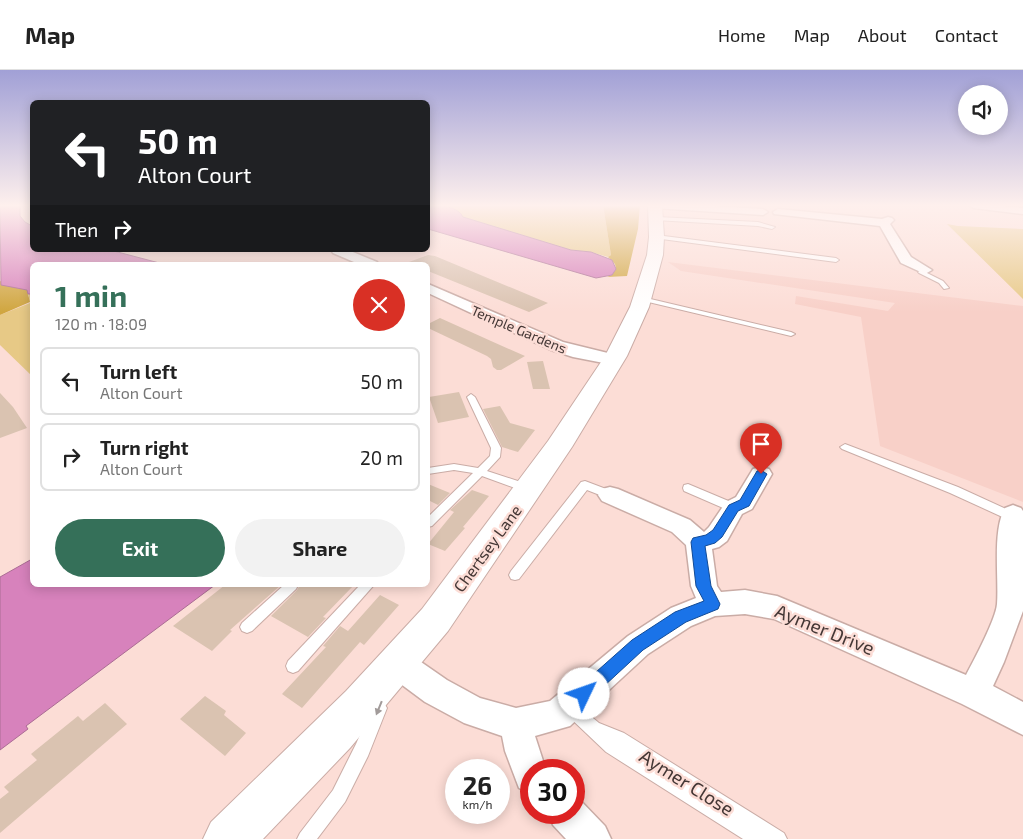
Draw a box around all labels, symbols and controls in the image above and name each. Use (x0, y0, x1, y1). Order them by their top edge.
text: Map (25, 20, 75, 49)
text: Home (718, 24, 766, 46)
text: Map (794, 24, 830, 46)
text: About (858, 24, 907, 46)
text: Contact (935, 24, 998, 46)
map controls (958, 85, 1008, 135)
button: sound (958, 85, 1008, 135)
text: 50 m (138, 119, 218, 161)
icon: left (55, 120, 120, 185)
text: Alton Court (138, 161, 251, 187)
icon: right (108, 215, 136, 243)
text: Then (55, 218, 98, 241)
text: 1 min (55, 277, 127, 313)
button: close (353, 279, 405, 331)
street label: Temple Gardens (469, 301, 569, 357)
text: 120 m · 18:09 (55, 314, 147, 333)
text: Turn left (100, 360, 177, 383)
icon: left (57, 367, 85, 395)
text: 50 m (360, 370, 403, 393)
text: Alton Court (100, 383, 182, 402)
pin (740, 423, 782, 474)
icon: arrive (747, 430, 775, 458)
text: Turn right (100, 436, 188, 459)
icon: right (57, 443, 85, 471)
text: 20 m (360, 446, 403, 469)
text: Alton Court (100, 459, 182, 478)
street label: Chertsey Lane (449, 501, 525, 595)
button: Exit (55, 519, 225, 577)
button: Share (235, 519, 405, 577)
street label: Aymer Drive (772, 599, 878, 659)
position arrow (557, 667, 609, 719)
one-way arrow (374, 701, 382, 715)
street label: Aymer Close (636, 744, 738, 820)
speed limit sign: 30 (520, 759, 585, 824)
text: 26 (463, 770, 492, 800)
text: km/h (463, 797, 492, 811)

